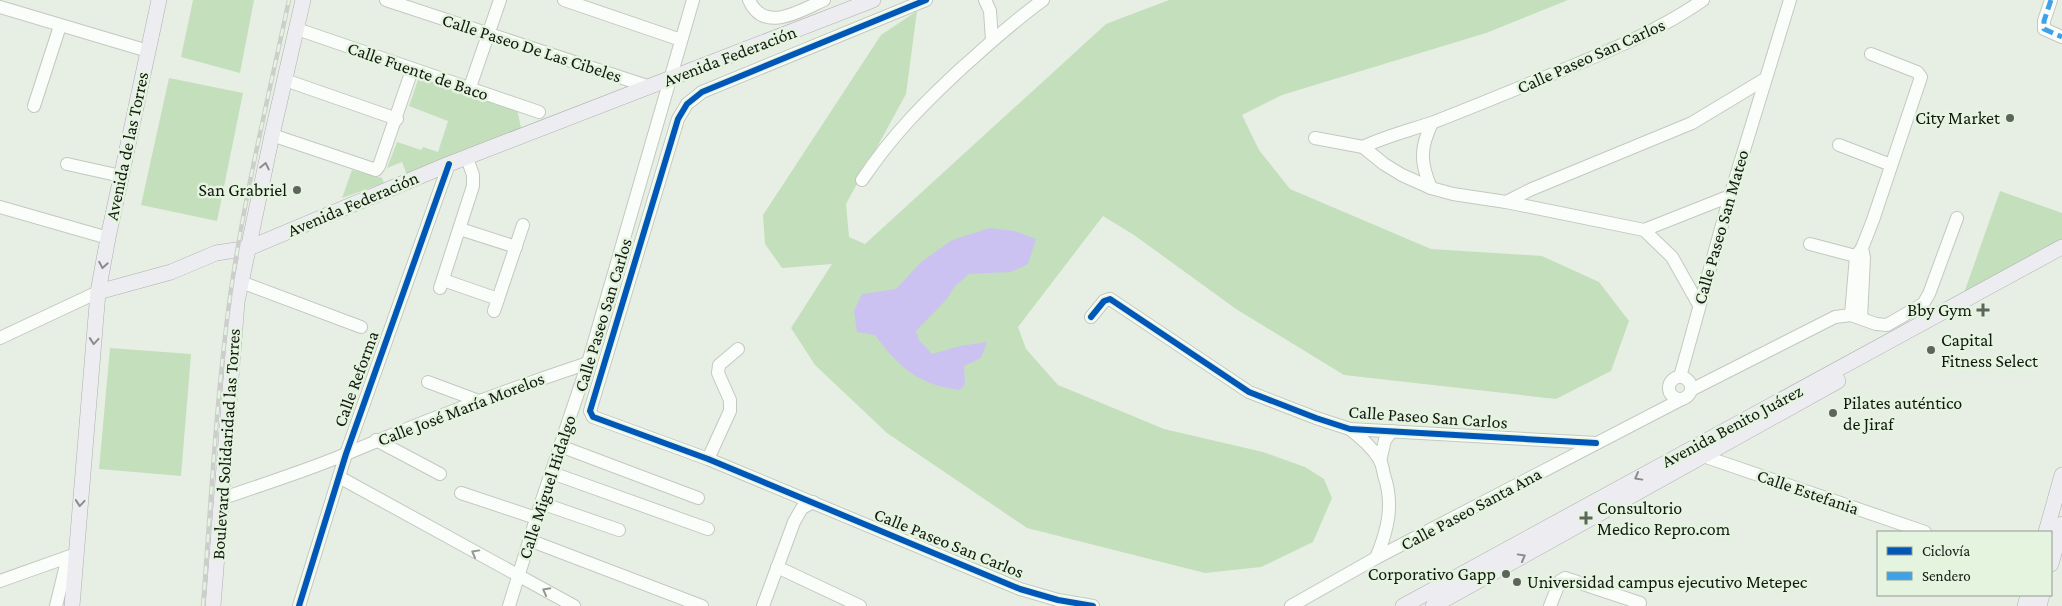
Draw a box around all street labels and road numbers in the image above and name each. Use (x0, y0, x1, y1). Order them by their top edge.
street label: Calle Paseo De Las Cibeles (440, 10, 624, 86)
street label: Calle Paseo San Carlos (1514, 14, 1668, 98)
street label: Avenida Federación (661, 21, 799, 90)
street label: Calle Fuente de Baco (345, 38, 491, 105)
street label: Avenida de las Torres (102, 70, 152, 222)
street label: Calle Paseo San Mateo (1689, 147, 1753, 307)
street label: Avenida Federación (284, 167, 422, 241)
street label: Calle Paseo San Carlos (570, 236, 636, 394)
street label: Boulevard Solidaridad las Torres (208, 328, 244, 560)
street label: Calle Reforma (329, 328, 383, 430)
street label: Calle José María Morelos (375, 368, 547, 450)
street label: Avenida Benito Juárez (1658, 380, 1806, 472)
street label: Calle Paseo San Carlos (1348, 401, 1508, 433)
street label: Calle Miguel Hidalgo (514, 412, 580, 561)
street label: Calle Paseo Santa Ana (1397, 464, 1545, 554)
street label: Calle Estefania (1754, 465, 1862, 519)
street label: Calle Paseo San Carlos (871, 504, 1027, 582)

